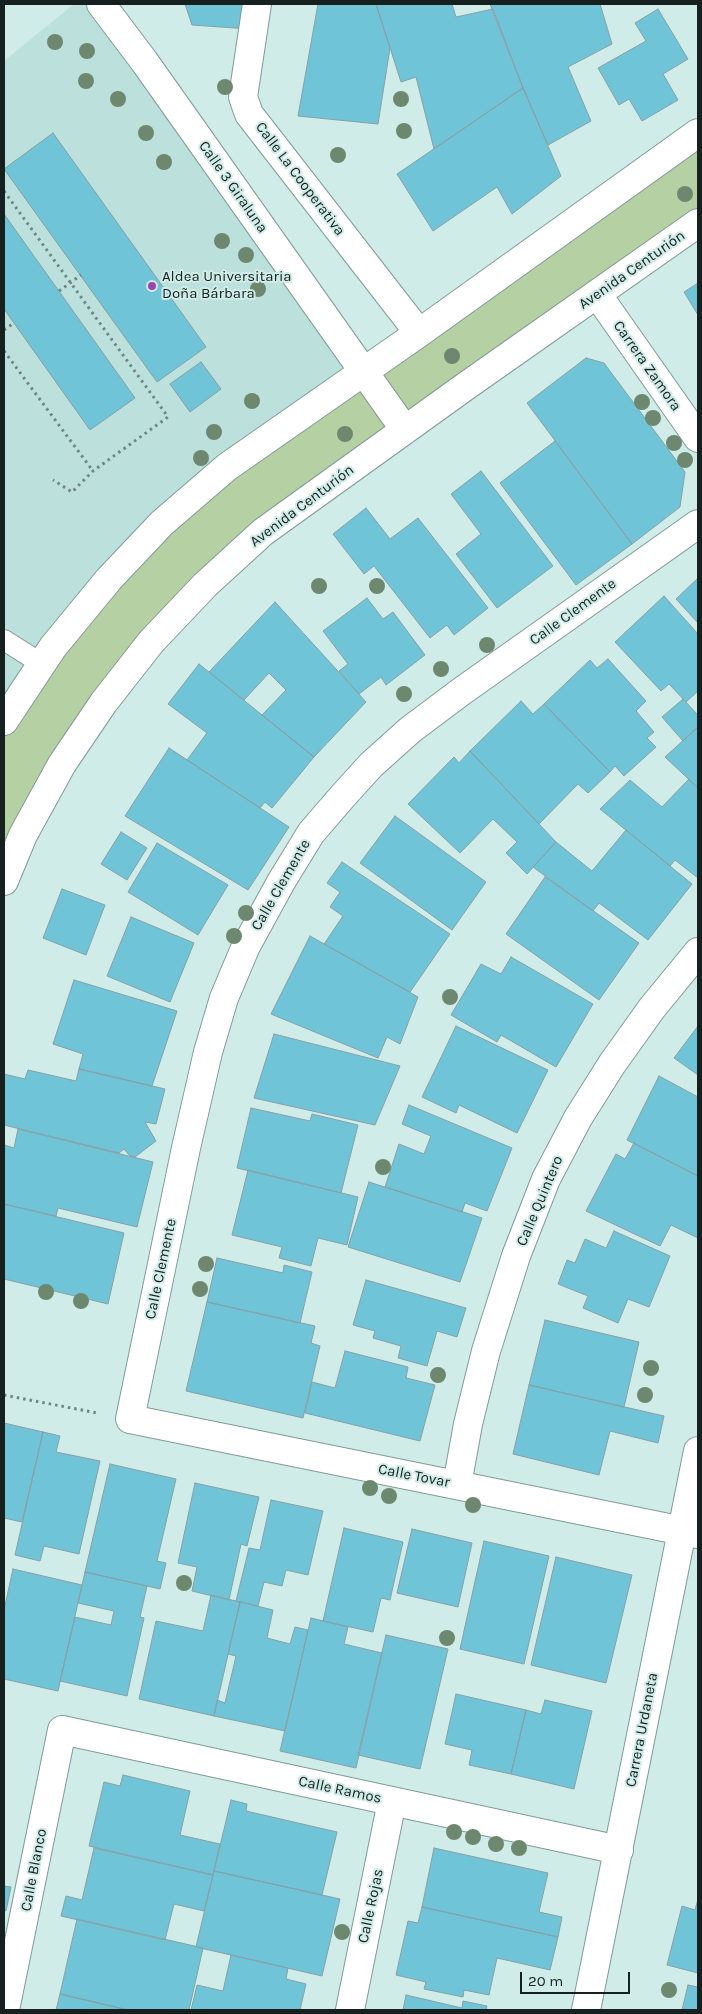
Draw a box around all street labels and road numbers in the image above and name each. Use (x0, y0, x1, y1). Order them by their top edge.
street label: Calle La Cooperativa (251, 119, 349, 239)
street label: Calle 3 Giraluna (195, 138, 271, 236)
street label: Avenida Centurión (575, 227, 689, 313)
street label: Carrera Zamora (609, 317, 685, 415)
street label: Avenida Centurión (246, 461, 358, 551)
street label: Calle Clemente (526, 575, 620, 649)
street label: Calle Clemente (248, 836, 314, 934)
street label: Calle Quintero (513, 1153, 567, 1249)
street label: Calle Clemente (142, 1217, 180, 1321)
street label: Calle Tovar (377, 1460, 451, 1492)
street label: Carrera Urdaneta (622, 1671, 662, 1789)
street label: Calle Ramos (297, 1772, 383, 1808)
street label: Calle Blanco (17, 1827, 51, 1913)
street label: Calle Rojas (354, 1867, 388, 1945)

